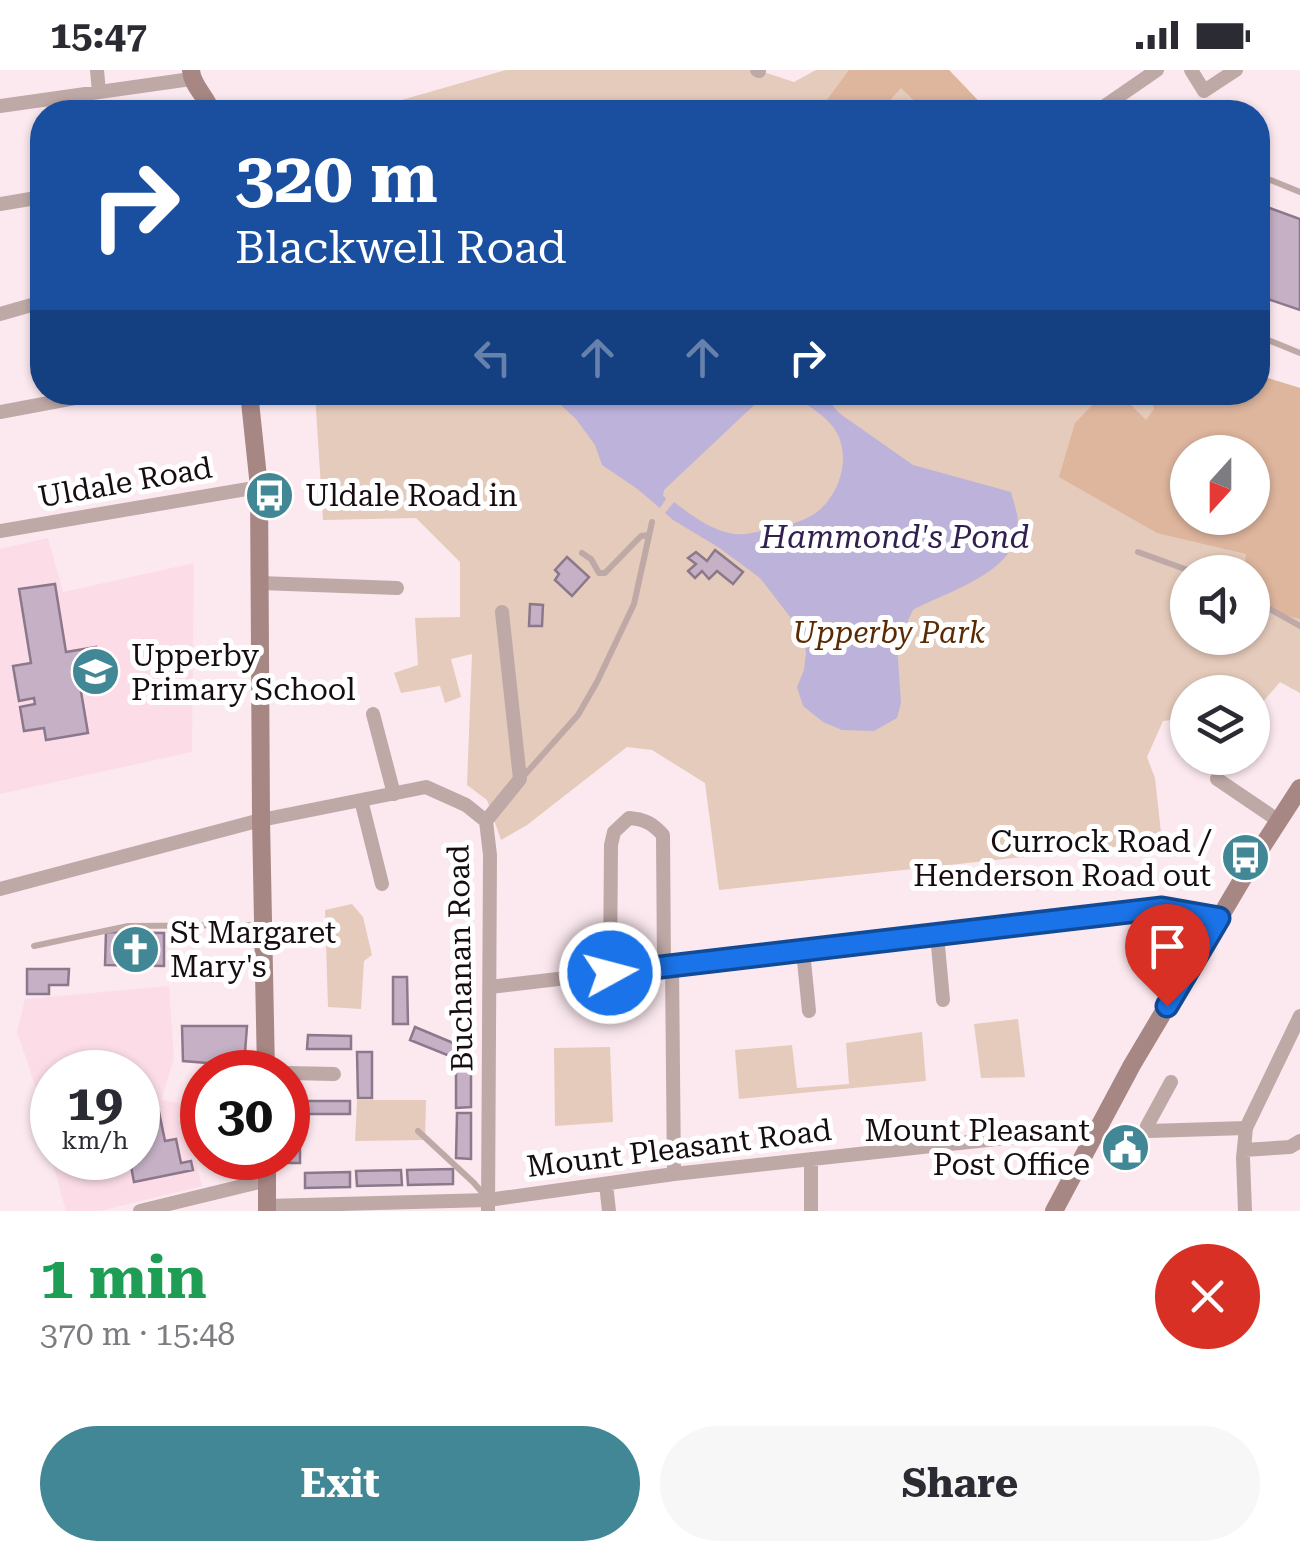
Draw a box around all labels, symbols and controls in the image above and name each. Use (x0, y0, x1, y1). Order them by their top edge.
text: 15:47 (50, 13, 147, 57)
text: 320 m (235, 137, 438, 219)
icon: right (70, 140, 200, 270)
text: Blackwell Road (235, 221, 567, 274)
icon: left (465, 330, 520, 385)
icon: ahead (570, 330, 625, 385)
icon: ahead (675, 330, 730, 385)
icon: right (780, 330, 835, 385)
north arrow (1170, 435, 1270, 535)
map controls (1170, 435, 1270, 775)
street label: Uldale Road (35, 449, 215, 515)
bus stop icon: Uldale Road in (244, 469, 296, 521)
place label: Uldale Road in (305, 478, 518, 513)
water label: Hammond's Pond (759, 518, 1030, 556)
button: sound (1170, 555, 1270, 655)
park label: Upperby Park (793, 615, 986, 650)
place label: Upperby Primary School (131, 638, 356, 707)
school or university icon: Upperby Primary School (70, 646, 122, 698)
button: layers (1170, 675, 1270, 775)
place label: Currock Road / Henderson Road out (913, 824, 1212, 893)
bus stop icon: Currock Road / Henderson Road out (1220, 832, 1272, 884)
street label: Buchanan Road (441, 844, 479, 1072)
pin (1125, 904, 1210, 1007)
place label: St Margaret Mary's (170, 915, 336, 984)
icon: arrive (1140, 919, 1195, 974)
position arrow (558, 921, 662, 1025)
church icon: St Margaret Mary's (109, 923, 161, 975)
speed limit sign: 30 (180, 1050, 310, 1180)
text: 19 (67, 1074, 123, 1132)
street label: Mount Pleasant Road (525, 1112, 833, 1184)
place label: Mount Pleasant Post Office (865, 1113, 1090, 1182)
public building icon: Mount Pleasant Post Office (1099, 1121, 1151, 1173)
text: km/h (62, 1126, 128, 1155)
text: 1 min (40, 1242, 207, 1313)
button: close (1155, 1244, 1260, 1349)
text: 370 m · 15:48 (40, 1315, 235, 1353)
button: Exit (40, 1426, 640, 1541)
button: Share (660, 1426, 1260, 1541)

